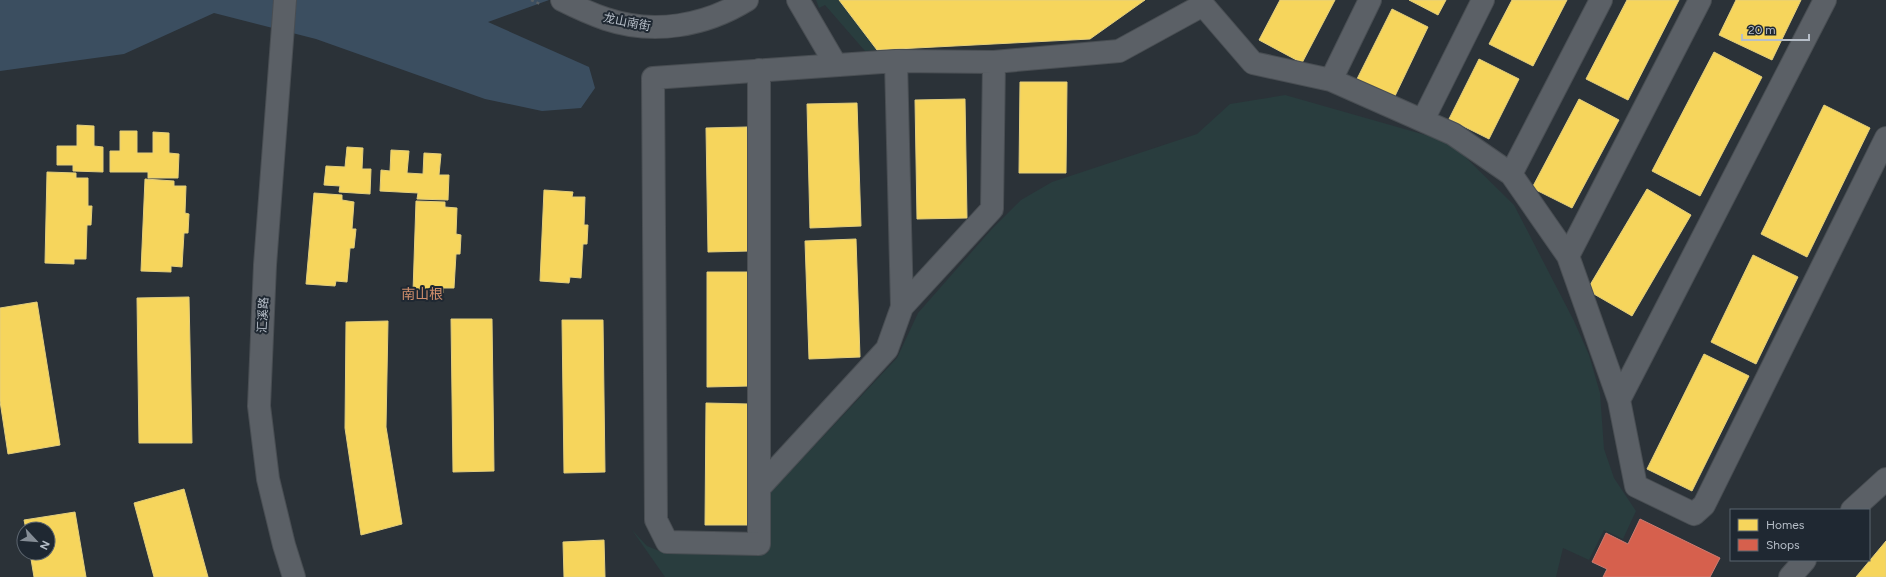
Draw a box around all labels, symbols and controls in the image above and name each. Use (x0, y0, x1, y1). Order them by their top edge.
street label: 龙山南街 (602, 11, 652, 33)
scale bar (1742, 16, 1809, 42)
text: 20 m (1748, 23, 1776, 37)
district label: 南山根 (401, 286, 443, 303)
street label: 汇溪路 (255, 297, 271, 333)
legend (1730, 509, 1870, 561)
text: Homes (1766, 518, 1805, 532)
north arrow (16, 521, 56, 561)
text: N (37, 538, 52, 552)
text: Shops (1766, 538, 1800, 552)

